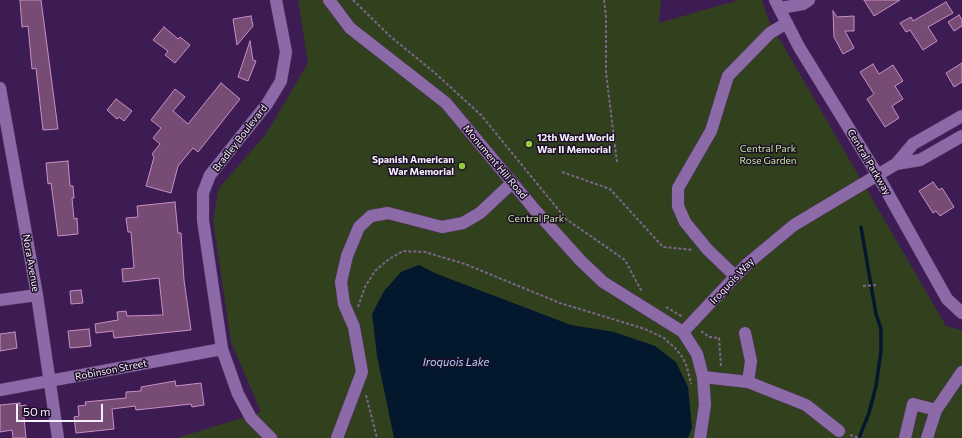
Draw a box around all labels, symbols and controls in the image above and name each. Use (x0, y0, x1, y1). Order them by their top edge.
street label: Bradley Boulevard (210, 102, 270, 174)
street label: Monument Hill Road (461, 123, 529, 201)
street label: Central Parkway (845, 127, 893, 197)
place label: 12th Ward World War II Memorial (537, 132, 615, 156)
marker: 12th Ward World War II Memorial (524, 139, 534, 149)
park label: Central Park Rose Garden (739, 143, 797, 166)
place label: Spanish American War Memorial (372, 154, 454, 178)
marker: Spanish American War Memorial (457, 161, 467, 171)
park label: Central Park (508, 213, 564, 225)
street label: Nora Avenue (20, 233, 42, 293)
street label: Iroquois Way (707, 255, 757, 307)
water label: Iroquois Lake (423, 355, 489, 369)
street label: Robinson Street (74, 357, 148, 383)
scale bar (18, 396, 105, 422)
text: 50 m (23, 404, 51, 418)

